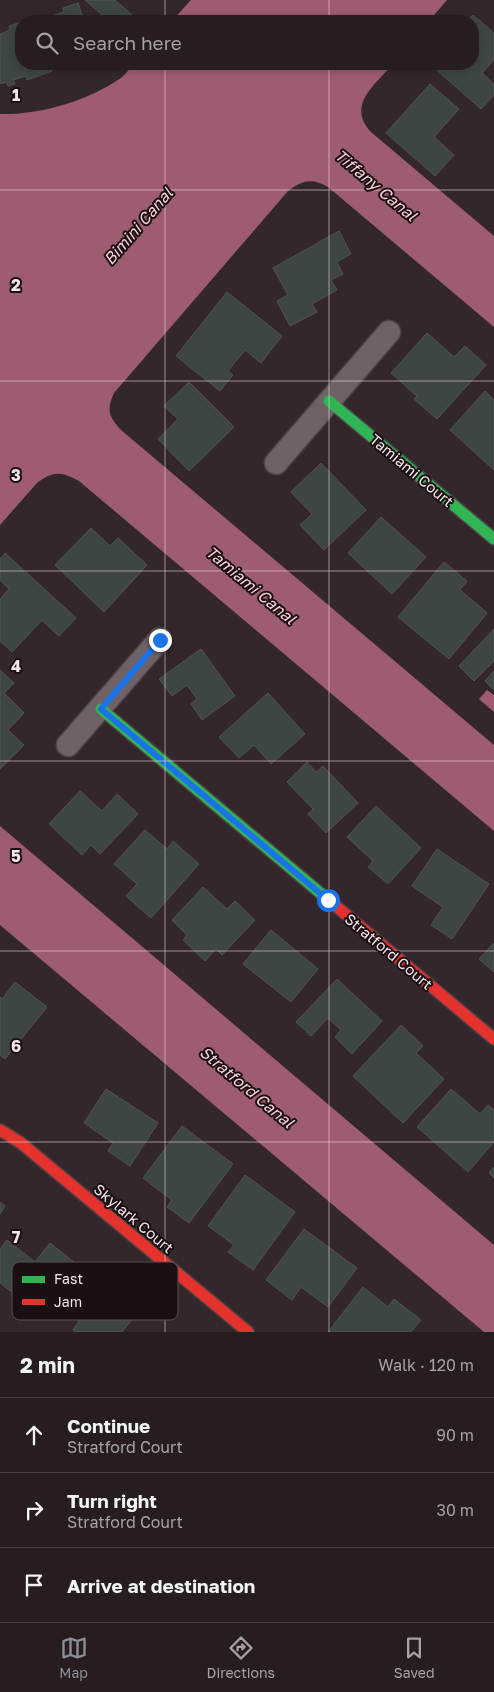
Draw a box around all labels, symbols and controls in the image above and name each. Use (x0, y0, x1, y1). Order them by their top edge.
search box (15, 15, 479, 70)
icon: search (33, 29, 61, 57)
text: Search here (73, 31, 182, 54)
text: 1 (12, 85, 20, 105)
water label: Tiffany Canal (331, 145, 422, 226)
water label: Bimini Canal (99, 183, 177, 269)
text: 2 (11, 275, 21, 295)
street label: Tamiami Court (367, 430, 457, 510)
text: 3 (11, 465, 21, 485)
water label: Tamiami Canal (202, 542, 301, 629)
route end (149, 629, 172, 652)
text: 4 (11, 656, 21, 676)
text: 5 (11, 846, 21, 866)
route start (317, 889, 340, 912)
street label: Stratford Court (342, 909, 436, 993)
text: 6 (11, 1036, 21, 1056)
water label: Stratford Canal (196, 1042, 299, 1133)
street label: Skylark Court (91, 1179, 177, 1257)
text: 7 (12, 1227, 21, 1247)
legend (12, 1262, 178, 1320)
text: Fast (54, 1270, 83, 1287)
text: Jam (54, 1293, 82, 1310)
text: 2 min (20, 1352, 75, 1378)
text: Walk · 120 m (378, 1355, 474, 1375)
text: Continue (67, 1414, 150, 1437)
icon: ahead (20, 1421, 48, 1449)
text: 90 m (436, 1425, 474, 1445)
text: Stratford Court (67, 1437, 183, 1457)
text: Turn right (67, 1489, 157, 1512)
icon: right (20, 1496, 48, 1524)
text: 30 m (437, 1500, 474, 1520)
text: Stratford Court (67, 1512, 183, 1532)
icon: arrive (20, 1571, 48, 1599)
text: Arrive at destination (67, 1574, 255, 1597)
tab: Map (59, 1634, 88, 1681)
tab: Directions (207, 1634, 275, 1681)
tab: Saved (394, 1634, 435, 1681)

